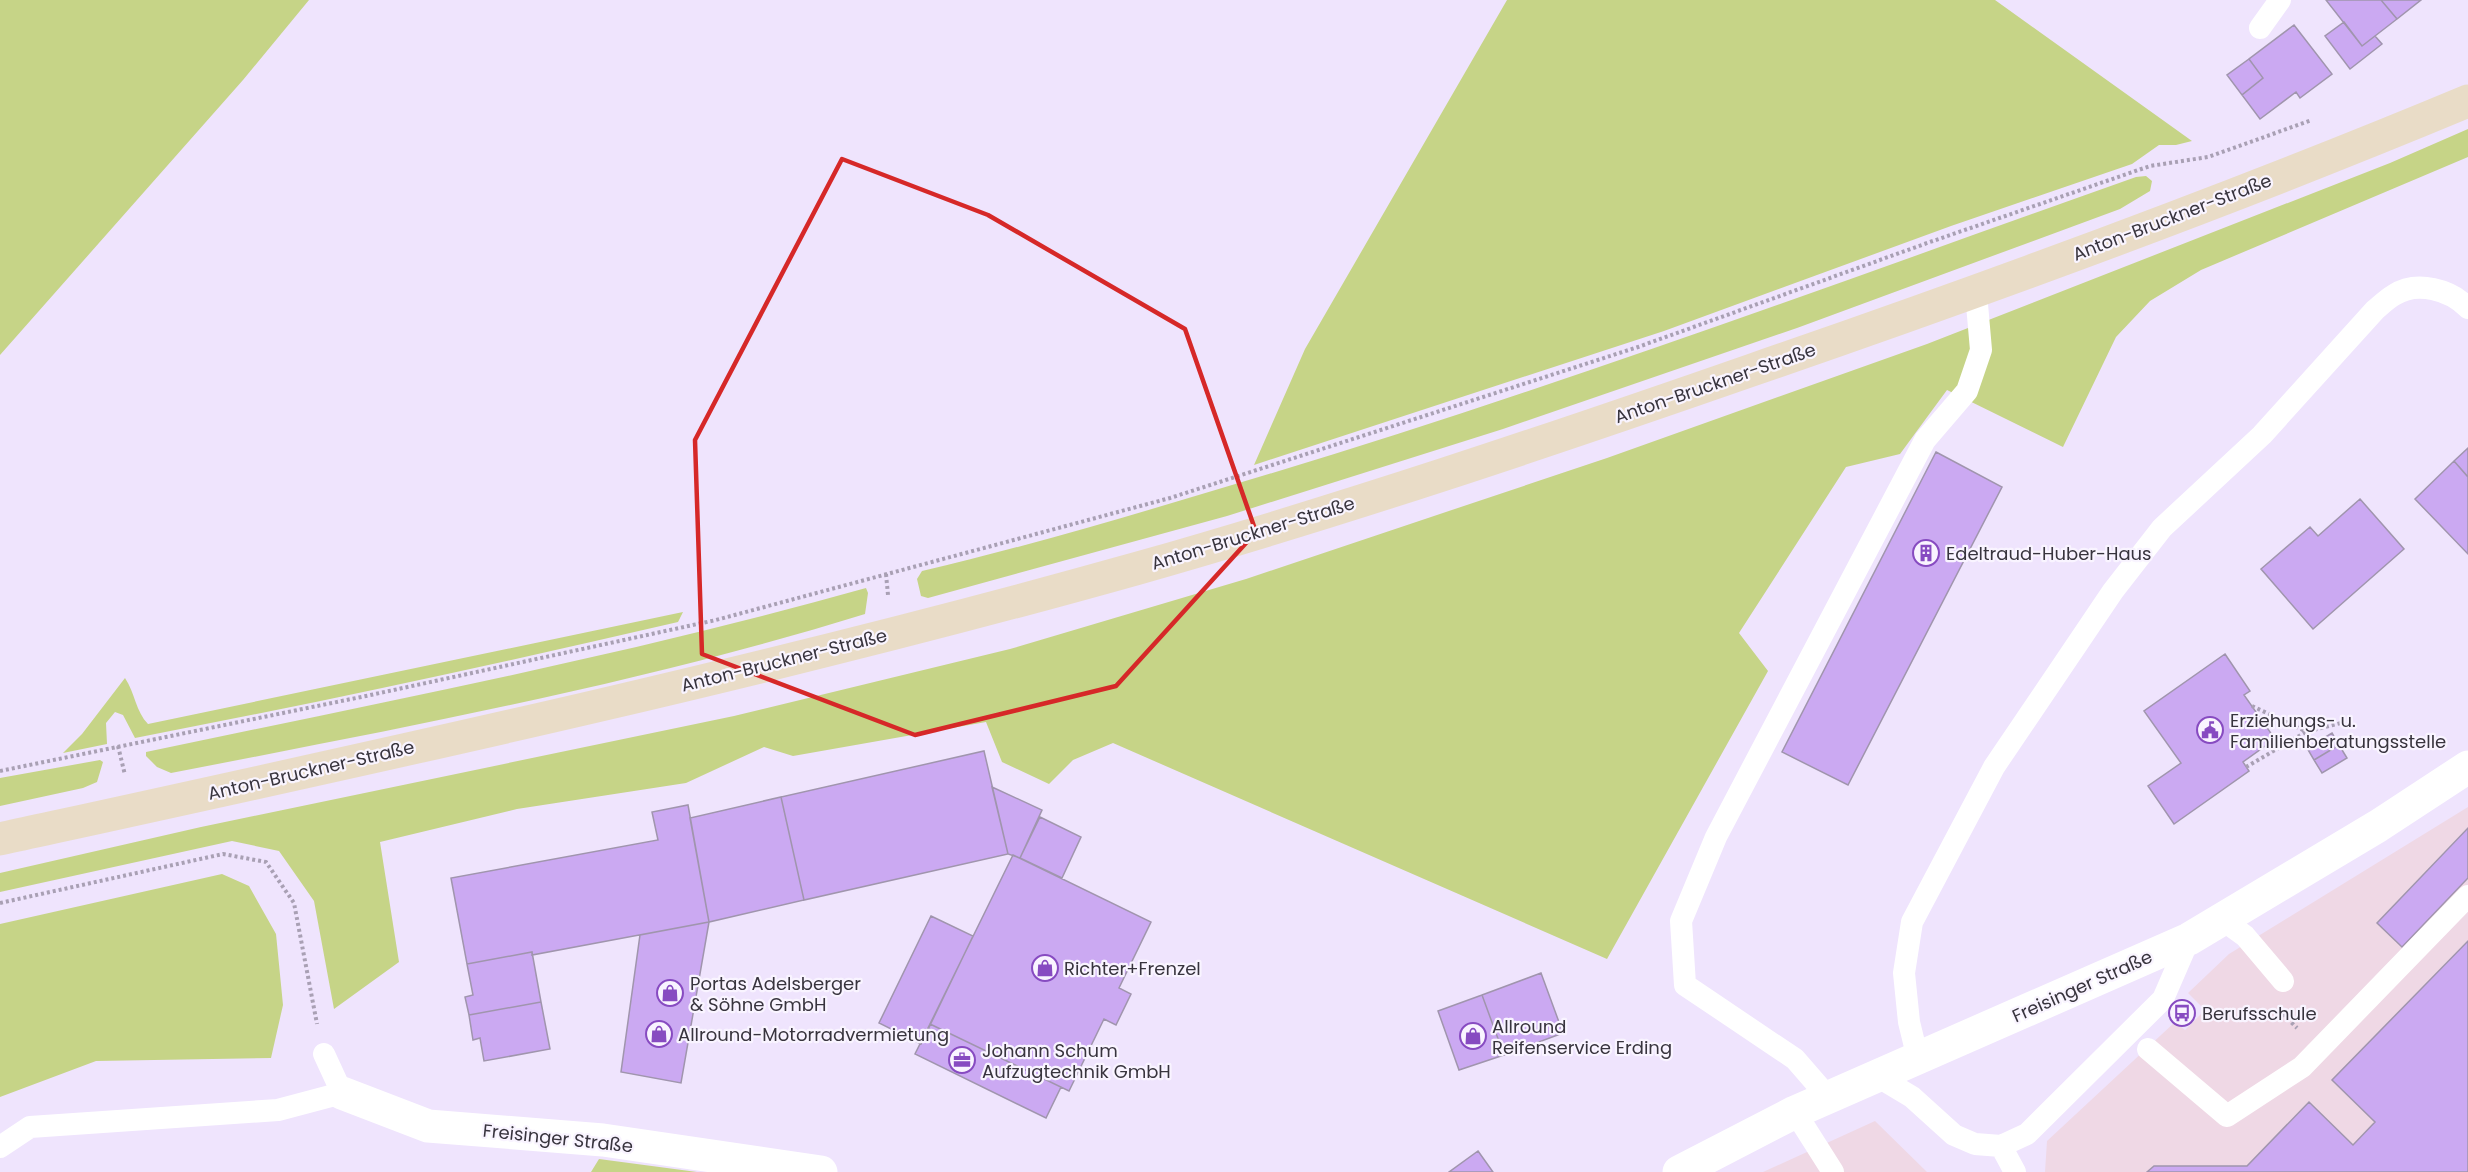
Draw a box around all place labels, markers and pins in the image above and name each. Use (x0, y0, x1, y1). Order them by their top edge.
building icon: Edeltraud-Huber-Haus (1911, 538, 1941, 568)
place label: Edeltraud-Huber-Haus (1946, 541, 2152, 566)
place label: Erziehungs- u. Familienberatungsstelle (2230, 708, 2446, 754)
public building icon: Erziehungs- u. Familienberatungsstelle (2195, 715, 2225, 745)
shop icon: Richter+Frenzel (1030, 953, 1060, 983)
place label: Richter+Frenzel (1064, 956, 1201, 981)
place label: Portas Adelsberger & Söhne GmbH (690, 971, 861, 1017)
shop icon: Portas Adelsberger & Söhne GmbH (655, 978, 685, 1008)
bus stop icon: Berufsschule (2167, 998, 2197, 1028)
place label: Berufsschule (2202, 1001, 2317, 1026)
place label: Allround Reifenservice Erding (1492, 1014, 1672, 1060)
shop icon: Allround-Motorradvermietung (644, 1019, 674, 1049)
shop icon: Allround Reifenservice Erding (1458, 1021, 1488, 1051)
place label: Allround-Motorradvermietung (678, 1022, 949, 1047)
place label: Johann Schum Aufzugtechnik GmbH (982, 1038, 1171, 1084)
office icon: Johann Schum Aufzugtechnik GmbH (947, 1045, 977, 1075)

